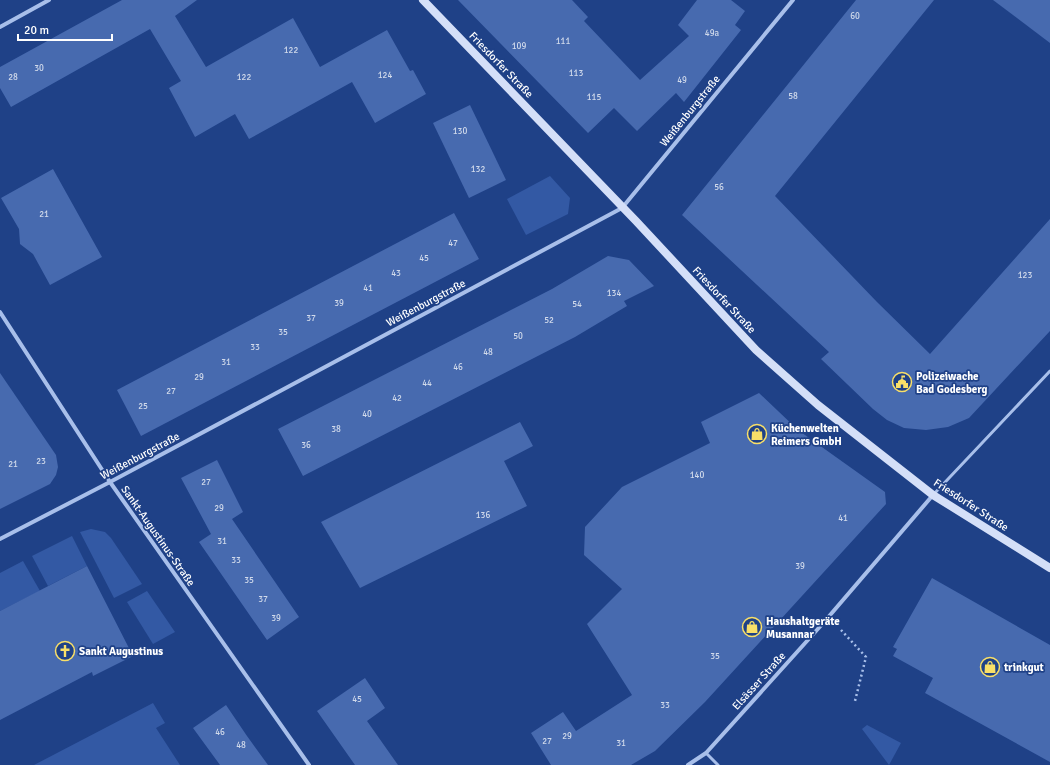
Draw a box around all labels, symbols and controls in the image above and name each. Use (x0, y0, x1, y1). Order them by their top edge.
house number: 60 (850, 11, 860, 22)
scale bar (18, 16, 112, 42)
text: 20 m (24, 23, 49, 38)
house number: 49a (705, 28, 720, 39)
street label: Friesdorfer Straße (466, 29, 536, 101)
house number: 111 (556, 36, 570, 47)
house number: 109 (512, 41, 526, 52)
house number: 122 (284, 45, 298, 56)
house number: 30 (34, 63, 44, 74)
house number: 113 (569, 68, 583, 79)
house number: 124 (378, 70, 392, 81)
house number: 28 (8, 72, 18, 83)
house number: 122 (237, 72, 251, 83)
street label: Weißenburgstraße (657, 73, 723, 149)
house number: 49 (677, 75, 687, 86)
house number: 58 (788, 91, 798, 102)
house number: 115 (587, 92, 601, 103)
house number: 130 (453, 126, 467, 137)
house number: 132 (471, 164, 485, 175)
house number: 56 (714, 182, 724, 193)
house number: 21 (39, 209, 49, 220)
house number: 47 (448, 238, 458, 249)
house number: 45 (419, 253, 429, 264)
street label: Friesdorfer Straße (690, 264, 758, 336)
house number: 43 (391, 268, 401, 279)
house number: 123 (1018, 270, 1032, 281)
street label: Weißenburgstraße (384, 277, 468, 329)
house number: 41 (363, 283, 373, 294)
house number: 134 (607, 288, 621, 299)
house number: 39 (334, 298, 344, 309)
house number: 54 (572, 299, 582, 310)
house number: 37 (306, 313, 316, 324)
house number: 52 (544, 315, 554, 326)
house number: 35 (278, 327, 288, 338)
house number: 50 (513, 331, 523, 342)
house number: 33 (250, 342, 260, 353)
house number: 48 (483, 347, 493, 358)
house number: 31 (221, 357, 231, 368)
house number: 46 (453, 362, 463, 373)
place label: Polizeiwache Bad Godesberg (916, 370, 987, 396)
public building icon: Polizeiwache Bad Godesberg (891, 371, 913, 393)
house number: 29 (194, 372, 204, 383)
house number: 44 (422, 378, 432, 389)
house number: 27 (166, 386, 176, 397)
house number: 42 (392, 393, 402, 404)
house number: 25 (138, 401, 148, 412)
house number: 40 (362, 409, 372, 420)
place label: Küchenwelten Reimers GmbH (771, 422, 842, 448)
shop icon: Küchenwelten Reimers GmbH (746, 423, 768, 445)
house number: 38 (331, 424, 341, 435)
street label: Weißenburgstraße (98, 430, 182, 482)
house number: 36 (301, 440, 311, 451)
house number: 23 (36, 456, 46, 467)
house number: 21 (8, 459, 18, 470)
house number: 140 (690, 470, 704, 481)
street label: Friesdorfer Straße (931, 476, 1011, 534)
house number: 27 (201, 477, 211, 488)
street label: Sankt-Augustinus-Straße (118, 483, 198, 589)
house number: 29 (214, 503, 224, 514)
house number: 136 (476, 510, 490, 521)
house number: 41 (838, 513, 848, 524)
house number: 31 (217, 536, 227, 547)
house number: 33 (231, 555, 241, 566)
house number: 39 (795, 561, 805, 572)
house number: 35 (244, 575, 254, 586)
house number: 37 (258, 594, 268, 605)
house number: 39 (271, 613, 281, 624)
place label: Haushaltgeräte Musannar (766, 615, 840, 641)
shop icon: Haushaltgeräte Musannar (741, 616, 763, 638)
church icon: Sankt Augustinus (54, 640, 76, 662)
place label: Sankt Augustinus (79, 645, 163, 658)
street label: Elsässer Straße (730, 649, 788, 713)
house number: 35 (710, 651, 720, 662)
shop icon: trinkgut (979, 656, 1001, 678)
place label: trinkgut (1003, 661, 1044, 674)
house number: 45 (352, 694, 362, 705)
house number: 33 (660, 700, 670, 711)
house number: 46 (215, 727, 225, 738)
house number: 29 (562, 731, 572, 742)
house number: 27 (542, 736, 552, 747)
house number: 31 (616, 738, 626, 749)
house number: 48 (236, 740, 246, 751)

